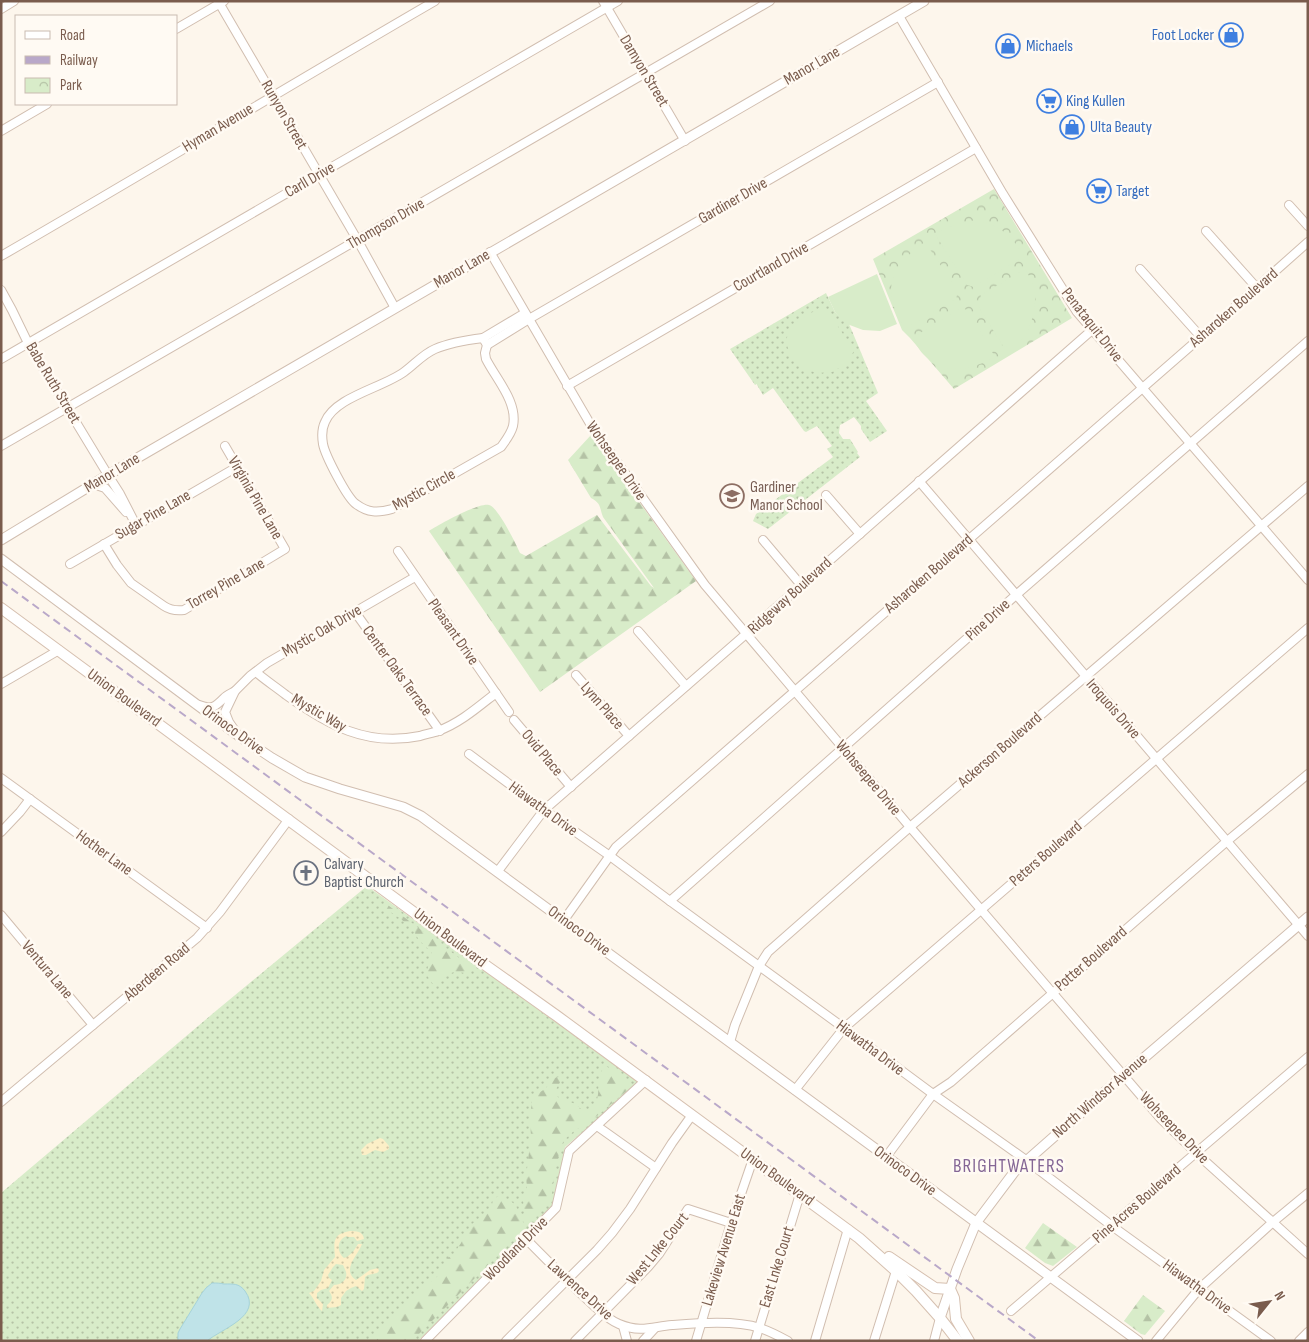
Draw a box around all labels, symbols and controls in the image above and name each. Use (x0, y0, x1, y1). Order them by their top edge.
legend (15, 15, 178, 105)
shop icon: Foot Locker (1218, 22, 1244, 48)
text: Road (60, 26, 85, 45)
place label: Foot Locker (1152, 26, 1214, 45)
street label: Damyon Street (615, 32, 673, 110)
shop icon: Michaels (995, 33, 1021, 59)
place label: Michaels (1026, 37, 1073, 56)
street label: Manor Lane (781, 42, 843, 90)
text: Railway (60, 51, 98, 70)
text: Park (60, 76, 82, 95)
street label: Runyon Street (257, 77, 311, 153)
supermarket icon: King Kullen (1036, 88, 1062, 114)
place label: King Kullen (1066, 92, 1125, 111)
street label: Hyman Avenue (179, 99, 257, 157)
shop icon: Ulta Beauty (1059, 114, 1085, 140)
place label: Ulta Beauty (1090, 118, 1152, 137)
street label: Carll Drive (282, 158, 338, 202)
street label: Gardiner Drive (695, 174, 771, 228)
supermarket icon: Target (1086, 178, 1112, 204)
place label: Target (1116, 182, 1149, 201)
street label: Thompson Drive (344, 194, 428, 254)
street label: Courtland Drive (730, 238, 812, 296)
street label: Manor Lane (431, 245, 493, 293)
street label: Asharoken Boulevard (1185, 264, 1282, 352)
street label: Penataquit Drive (1057, 284, 1127, 366)
street label: Babe Ruth Street (21, 339, 85, 427)
street label: Wohseepee Drive (582, 418, 650, 504)
street label: Manor Lane (81, 449, 143, 497)
street label: Virginia Pine Lane (223, 453, 287, 543)
street label: Mystic Circle (389, 465, 459, 515)
place label: Gardiner Manor School (750, 478, 823, 515)
school or university icon: Gardiner Manor School (719, 483, 745, 509)
street label: Sugar Pine Lane (112, 486, 194, 544)
street label: Asharoken Boulevard (880, 530, 977, 618)
street label: Ridgeway Boulevard (744, 553, 836, 639)
street label: Torrey Pine Lane (184, 554, 268, 614)
street label: Pleasant Drive (423, 595, 483, 669)
street label: Pine Drive (962, 595, 1014, 645)
street label: Mystic Oak Drive (279, 601, 365, 661)
street label: Center Oaks Terrace (358, 622, 436, 720)
street label: Union Boulevard (83, 665, 165, 731)
street label: Iroquois Drive (1082, 675, 1144, 743)
street label: Lynn Place (576, 678, 628, 734)
street label: Mystic Way (288, 690, 350, 736)
street label: Orinoco Drive (198, 701, 268, 759)
street label: Ackerson Boulevard (953, 708, 1046, 792)
street label: Ovid Place (517, 726, 567, 780)
street label: Wohseepee Drive (831, 737, 905, 819)
street label: Hiawatha Drive (505, 778, 581, 840)
street label: Peters Boulevard (1006, 817, 1086, 891)
street label: Hother Lane (72, 826, 136, 880)
place label: Calvary Baptist Church (324, 855, 404, 892)
church icon: Calvary Baptist Church (293, 860, 319, 886)
street label: Orinoco Drive (544, 902, 614, 960)
street label: Union Boulevard (410, 904, 490, 972)
street label: Potter Boulevard (1051, 922, 1131, 996)
street label: Ventura Lane (17, 937, 77, 1003)
street label: Aberdeen Road (119, 939, 194, 1006)
street label: Hiawatha Drive (832, 1016, 908, 1080)
street label: North Windsor Avenue (1049, 1050, 1151, 1142)
street label: Wohseepee Drive (1135, 1088, 1213, 1168)
street label: Orinoco Drive (870, 1142, 940, 1200)
street label: Union Boulevard (736, 1144, 818, 1210)
district label: BRIGHTWATERS (953, 1155, 1065, 1178)
street label: Pine Acres Boulevard (1089, 1160, 1185, 1248)
street label: Lakeview Avenue East (698, 1192, 750, 1308)
street label: West Lnke Court (623, 1209, 693, 1289)
street label: Woodland Drive (480, 1213, 552, 1285)
street label: East Lnke Court (756, 1224, 798, 1310)
street label: Lawrence Drive (543, 1256, 617, 1324)
street label: Hiawatha Drive (1159, 1256, 1235, 1318)
north arrow (1244, 1277, 1294, 1327)
text: N (1271, 1288, 1289, 1303)

